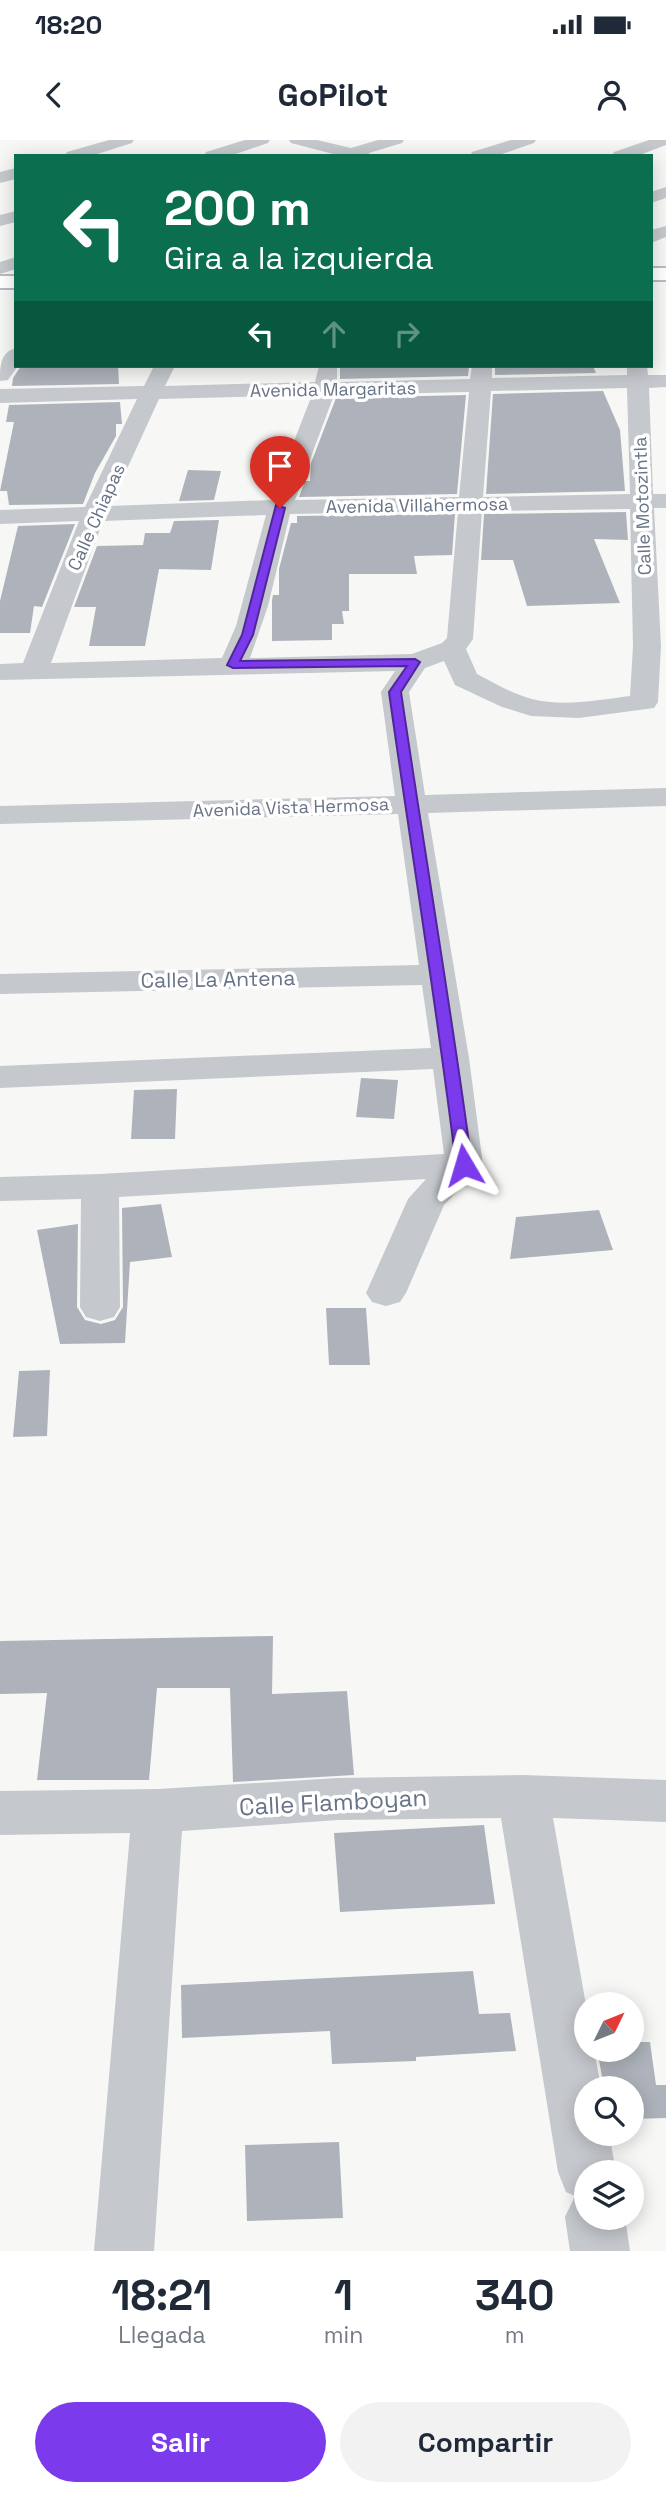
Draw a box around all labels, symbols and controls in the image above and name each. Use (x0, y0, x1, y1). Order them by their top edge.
text: 18:20 (35, 8, 102, 42)
text: GoPilot (278, 75, 388, 115)
icon: back (35, 76, 73, 114)
icon: person (593, 76, 631, 114)
text: 200 m (164, 177, 311, 239)
icon: left (49, 182, 140, 273)
text: Gira a la izquierda (164, 238, 434, 278)
icon: left (242, 315, 280, 353)
icon: ahead (315, 315, 353, 353)
icon: right (388, 315, 426, 353)
street label: Avenida Margaritas (250, 376, 416, 402)
pin (250, 436, 310, 508)
street label: Calle Motozintla (628, 436, 656, 576)
icon: arrive (261, 447, 299, 485)
street label: Calle Chiapas (62, 460, 130, 574)
street label: Avenida Villahermosa (326, 492, 508, 518)
street label: Avenida Vista Hermosa (192, 792, 390, 822)
street label: Calle La Antena (140, 964, 296, 994)
position arrow (427, 1128, 501, 1202)
street label: Calle Flamboyan (238, 1782, 428, 1822)
north arrow (574, 1992, 644, 2062)
map controls (574, 1992, 644, 2230)
button: search (574, 2076, 644, 2146)
button: layers (574, 2160, 644, 2230)
text: 18:21 (112, 2269, 212, 2322)
text: 1 (334, 2269, 353, 2322)
text: 340 (475, 2269, 554, 2322)
text: Llegada (118, 2320, 206, 2350)
text: min (324, 2320, 363, 2350)
text: m (505, 2320, 525, 2350)
button: Salir (35, 2402, 326, 2482)
button: Compartir (340, 2402, 631, 2482)

